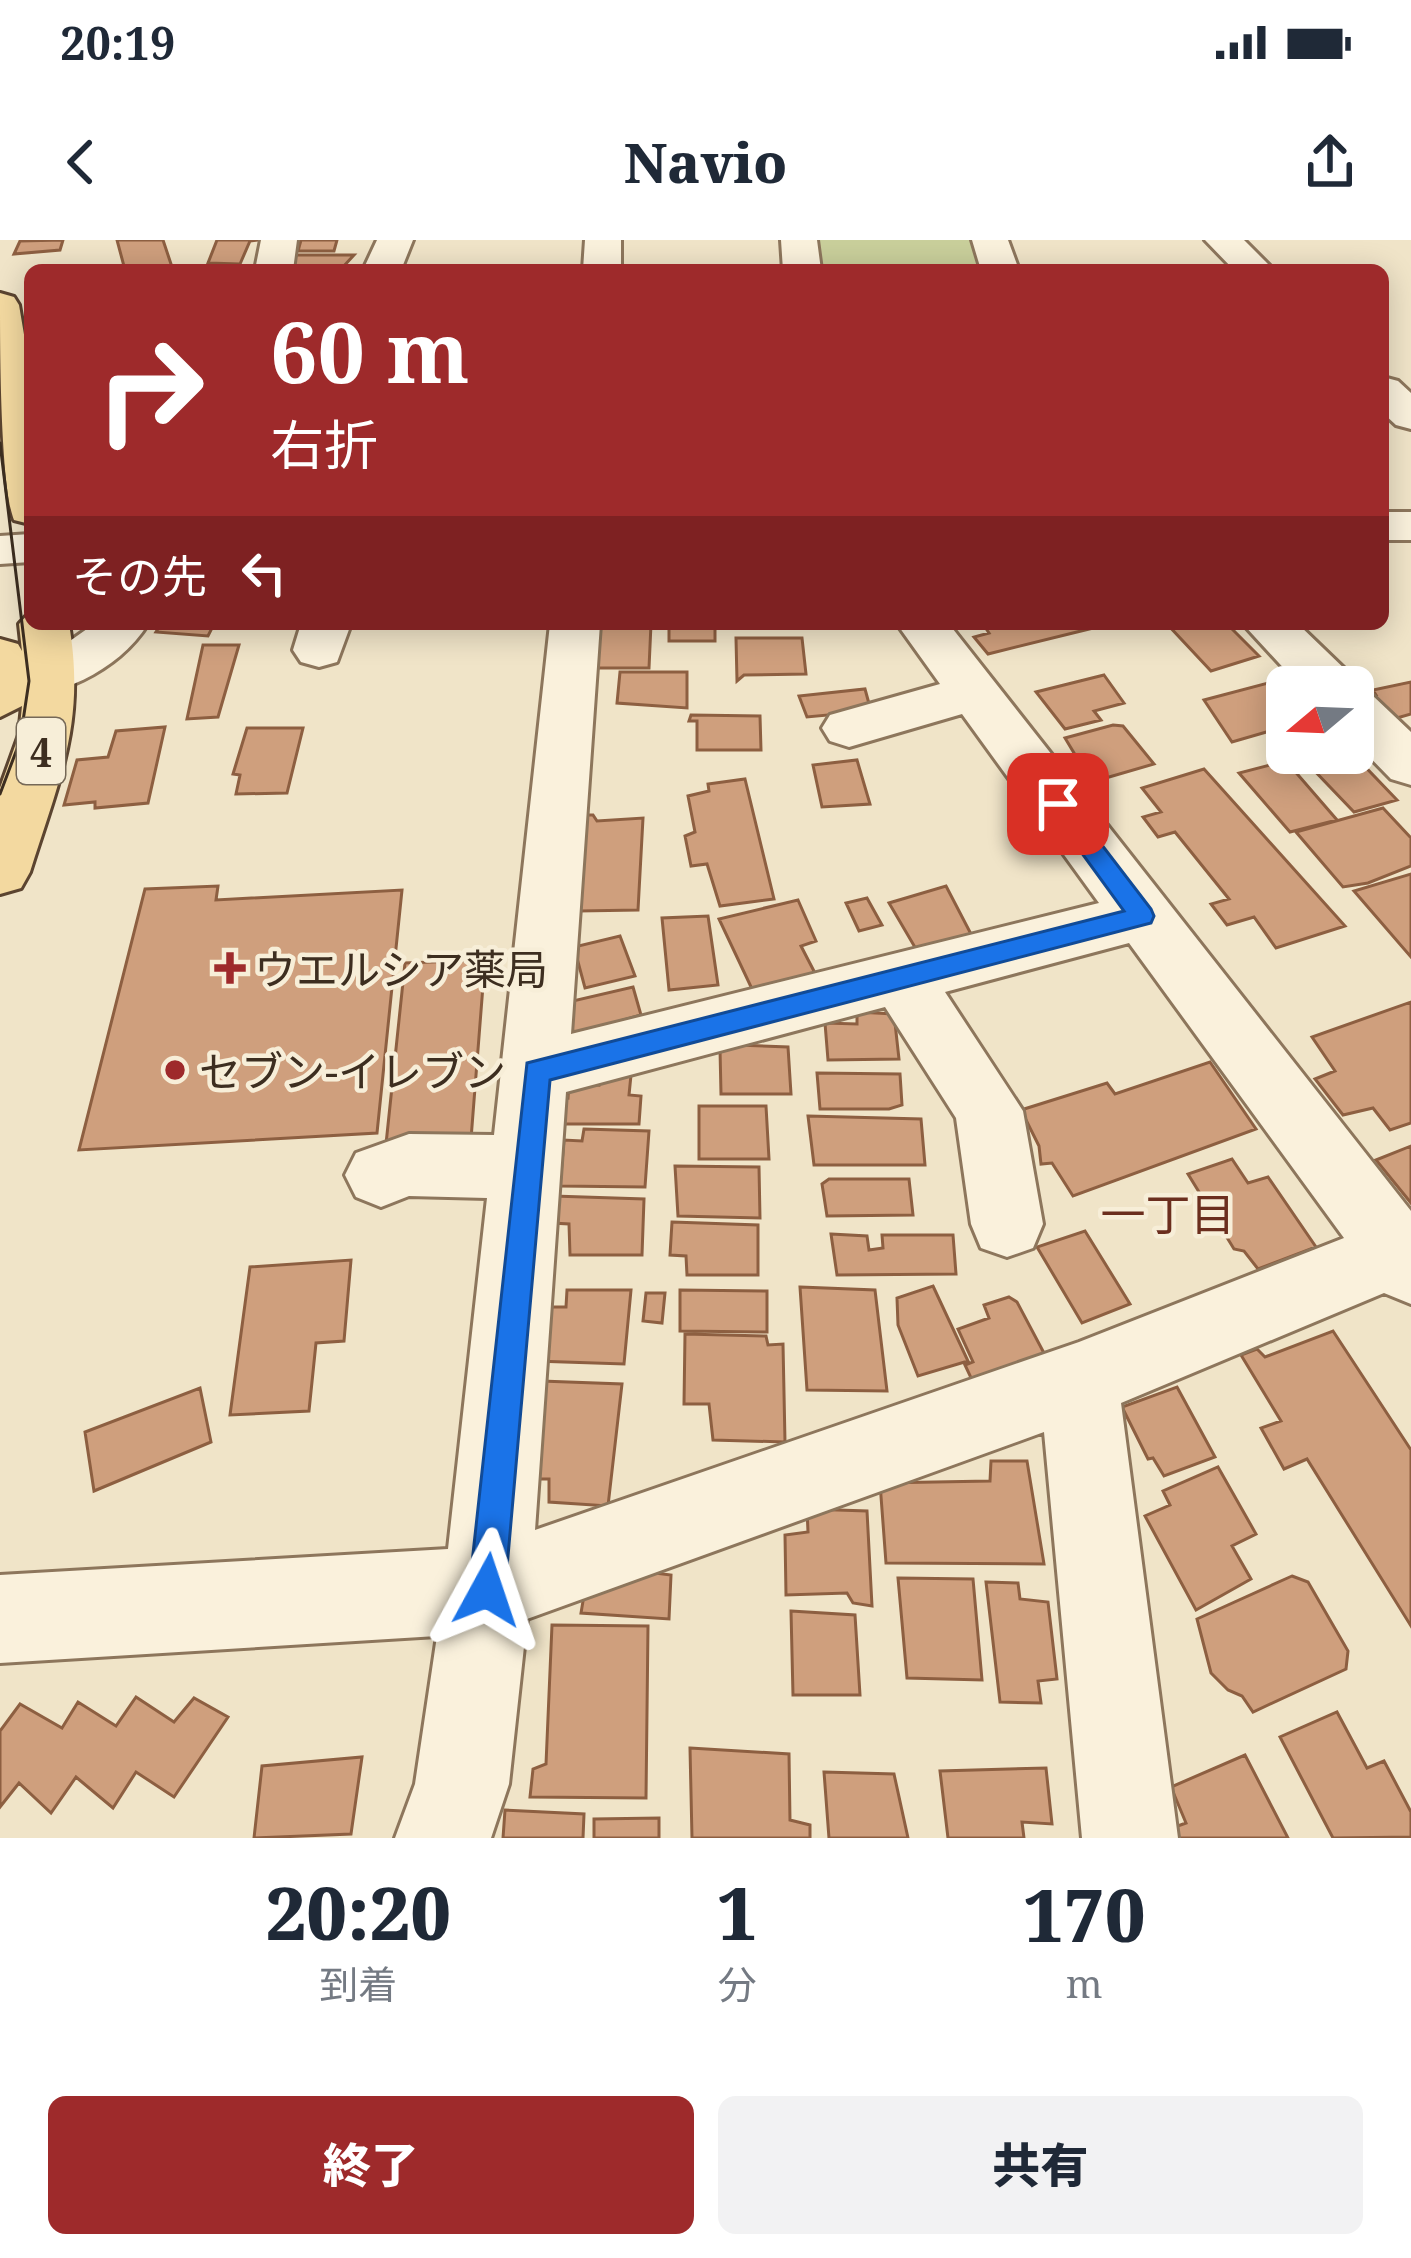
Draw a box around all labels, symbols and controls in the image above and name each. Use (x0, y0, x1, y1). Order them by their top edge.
text: 20:19 (60, 12, 175, 73)
text: Navio (624, 125, 787, 199)
icon: back (48, 129, 114, 195)
icon: share (1297, 129, 1363, 195)
text: 60 m (270, 293, 470, 408)
icon: right (72, 312, 228, 468)
text: 右折 (270, 407, 378, 481)
icon: left (231, 540, 297, 606)
text: その先 (72, 545, 207, 606)
north arrow (1266, 666, 1374, 774)
map controls (1266, 666, 1374, 774)
road number: 4 (17, 718, 65, 784)
pin (1007, 753, 1109, 855)
icon: arrive (1025, 771, 1091, 837)
place label: ウエルシア薬局 (254, 940, 548, 997)
marker: ウエルシア薬局 (217, 955, 243, 981)
place label: セブン-イレブン (199, 1042, 506, 1099)
marker: セブン-イレブン (162, 1057, 188, 1083)
district label: 一丁目 (1100, 1183, 1236, 1244)
position arrow (424, 1527, 550, 1653)
text: 20:20 (265, 1863, 451, 1961)
text: 1 (717, 1863, 758, 1961)
text: 170 (1023, 1865, 1145, 1963)
text: m (1066, 1956, 1103, 2009)
text: 到着 (319, 1957, 397, 2010)
text: 分 (718, 1957, 757, 2010)
button: 終了 (48, 2096, 694, 2234)
button: 共有 (718, 2096, 1363, 2234)

